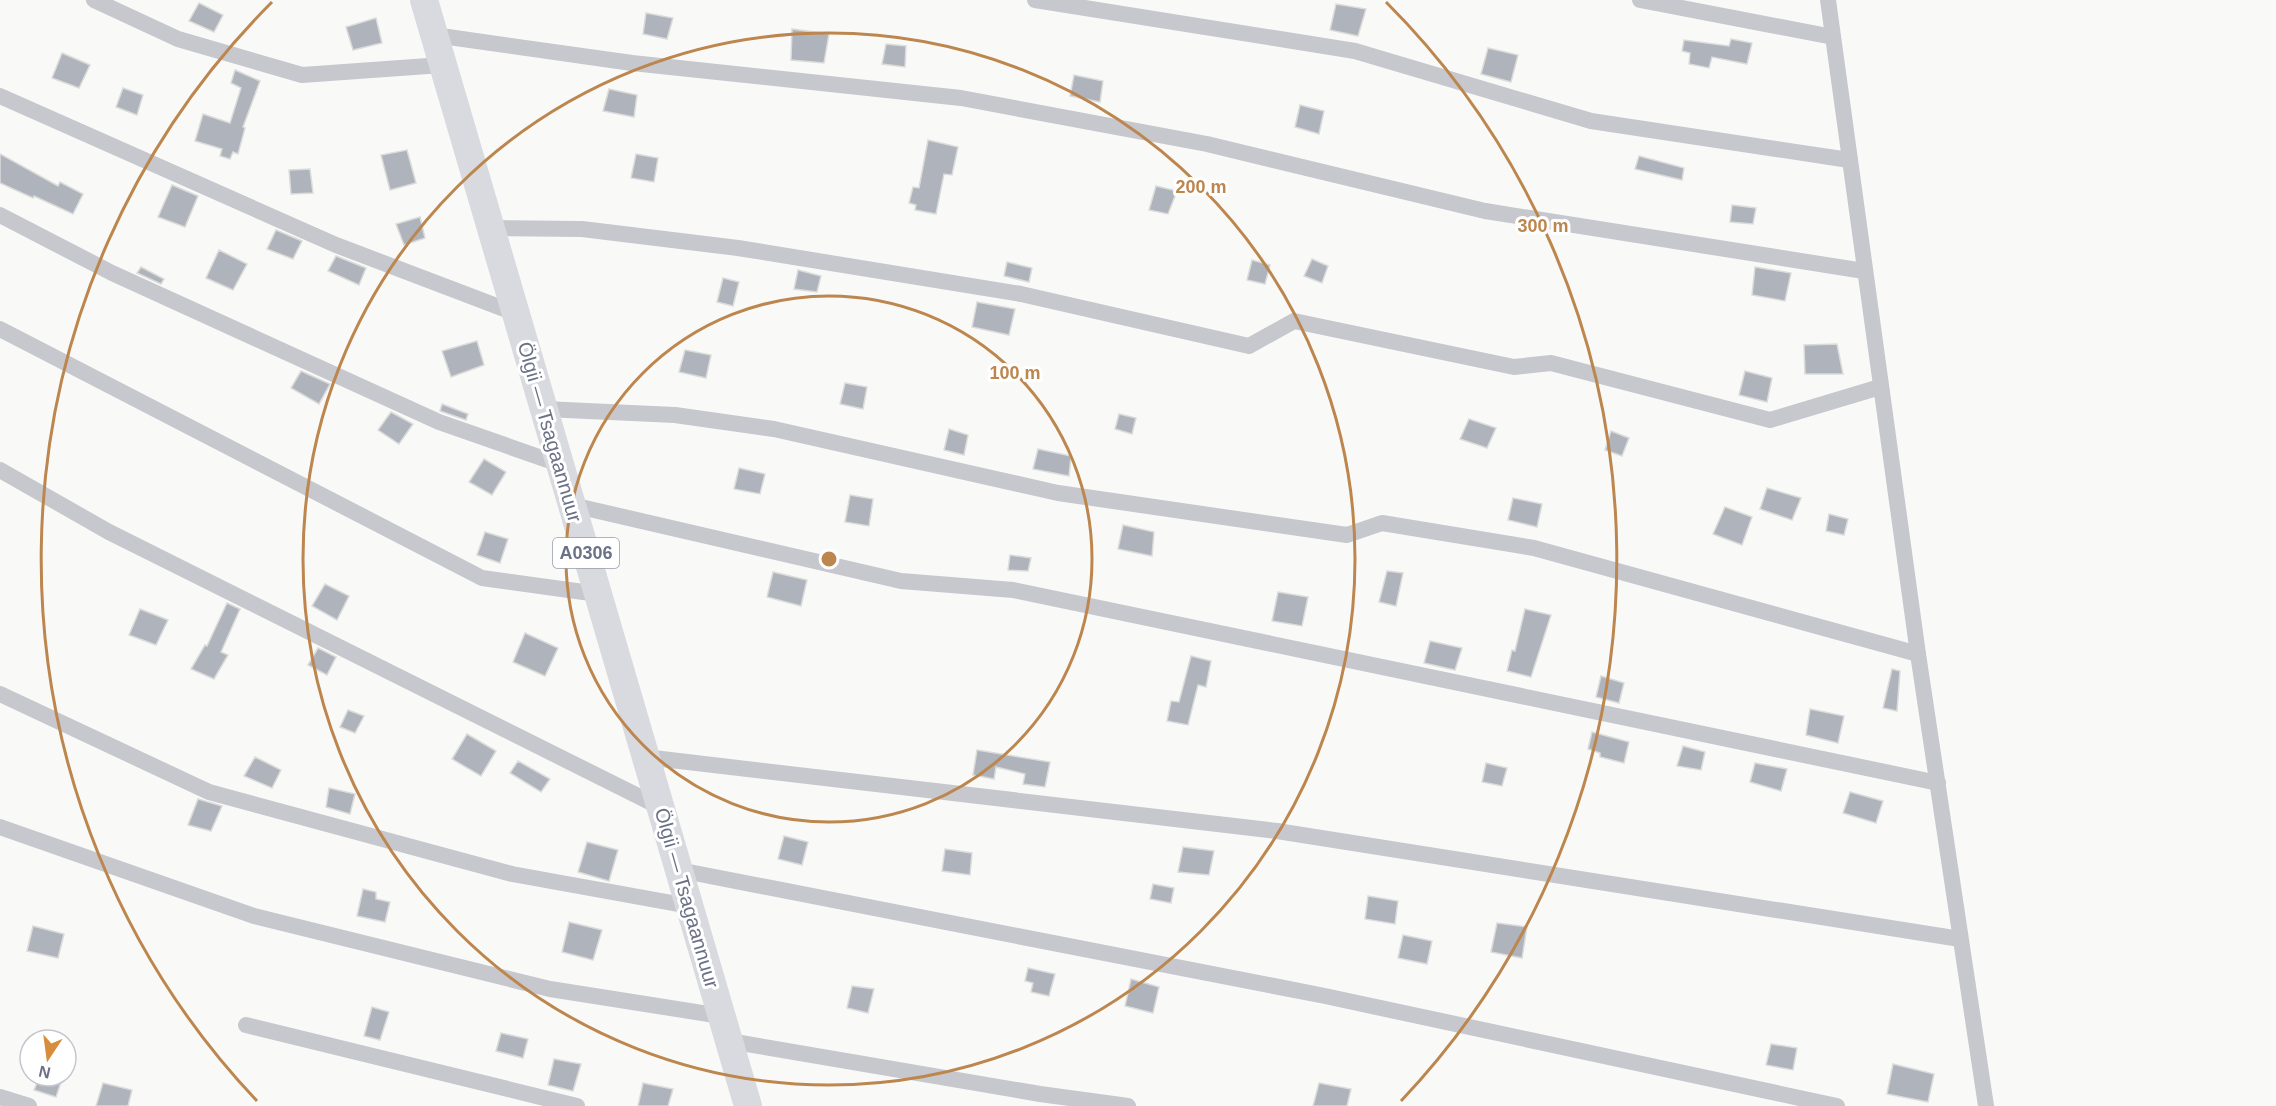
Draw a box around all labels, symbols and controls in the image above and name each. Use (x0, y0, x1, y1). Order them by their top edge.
text: 200 m (1175, 177, 1227, 197)
text: 300 m (1517, 216, 1569, 236)
street label: Ölgii — Tsagaannuur (514, 339, 586, 525)
text: 100 m (989, 363, 1041, 383)
road number: A0306 (553, 538, 619, 568)
centre of rings (819, 549, 839, 569)
street label: Ölgii — Tsagaannuur (651, 805, 723, 991)
north arrow (18, 1028, 78, 1088)
text: N (37, 1063, 52, 1082)

